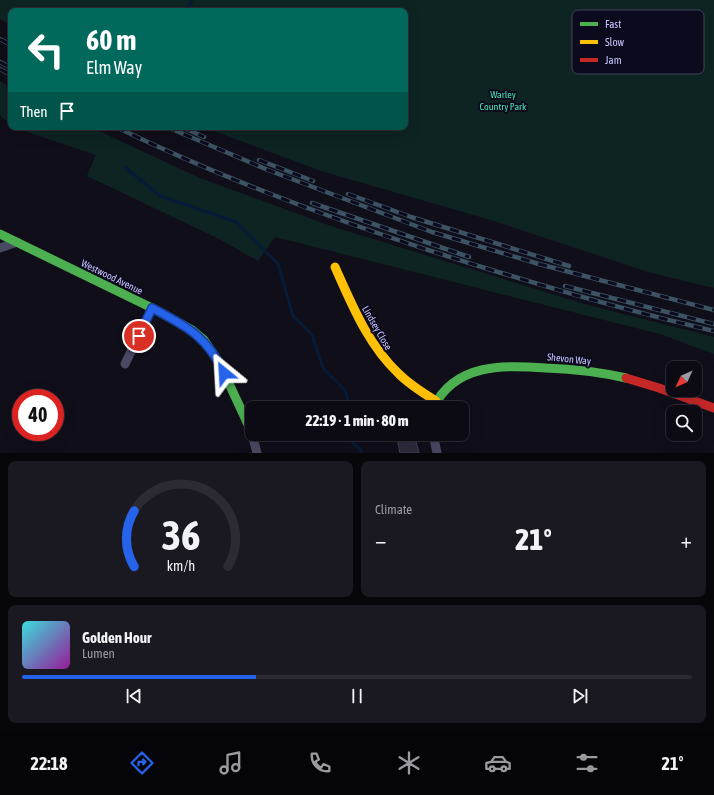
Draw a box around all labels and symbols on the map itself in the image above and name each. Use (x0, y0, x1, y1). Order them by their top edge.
legend (572, 10, 704, 74)
text: Fast (605, 18, 621, 30)
text: Slow (605, 36, 624, 48)
text: Jam (605, 54, 622, 66)
park label: Warley Country Park (480, 89, 527, 112)
street label: Westwood Avenue (79, 257, 145, 297)
street label: Lindsey Close (360, 304, 394, 352)
pin (122, 319, 156, 353)
street label: Shevon Way (546, 351, 592, 367)
position arrow (203, 352, 245, 394)
north arrow (666, 361, 702, 397)
speed limit sign: 40 (12, 389, 64, 441)

